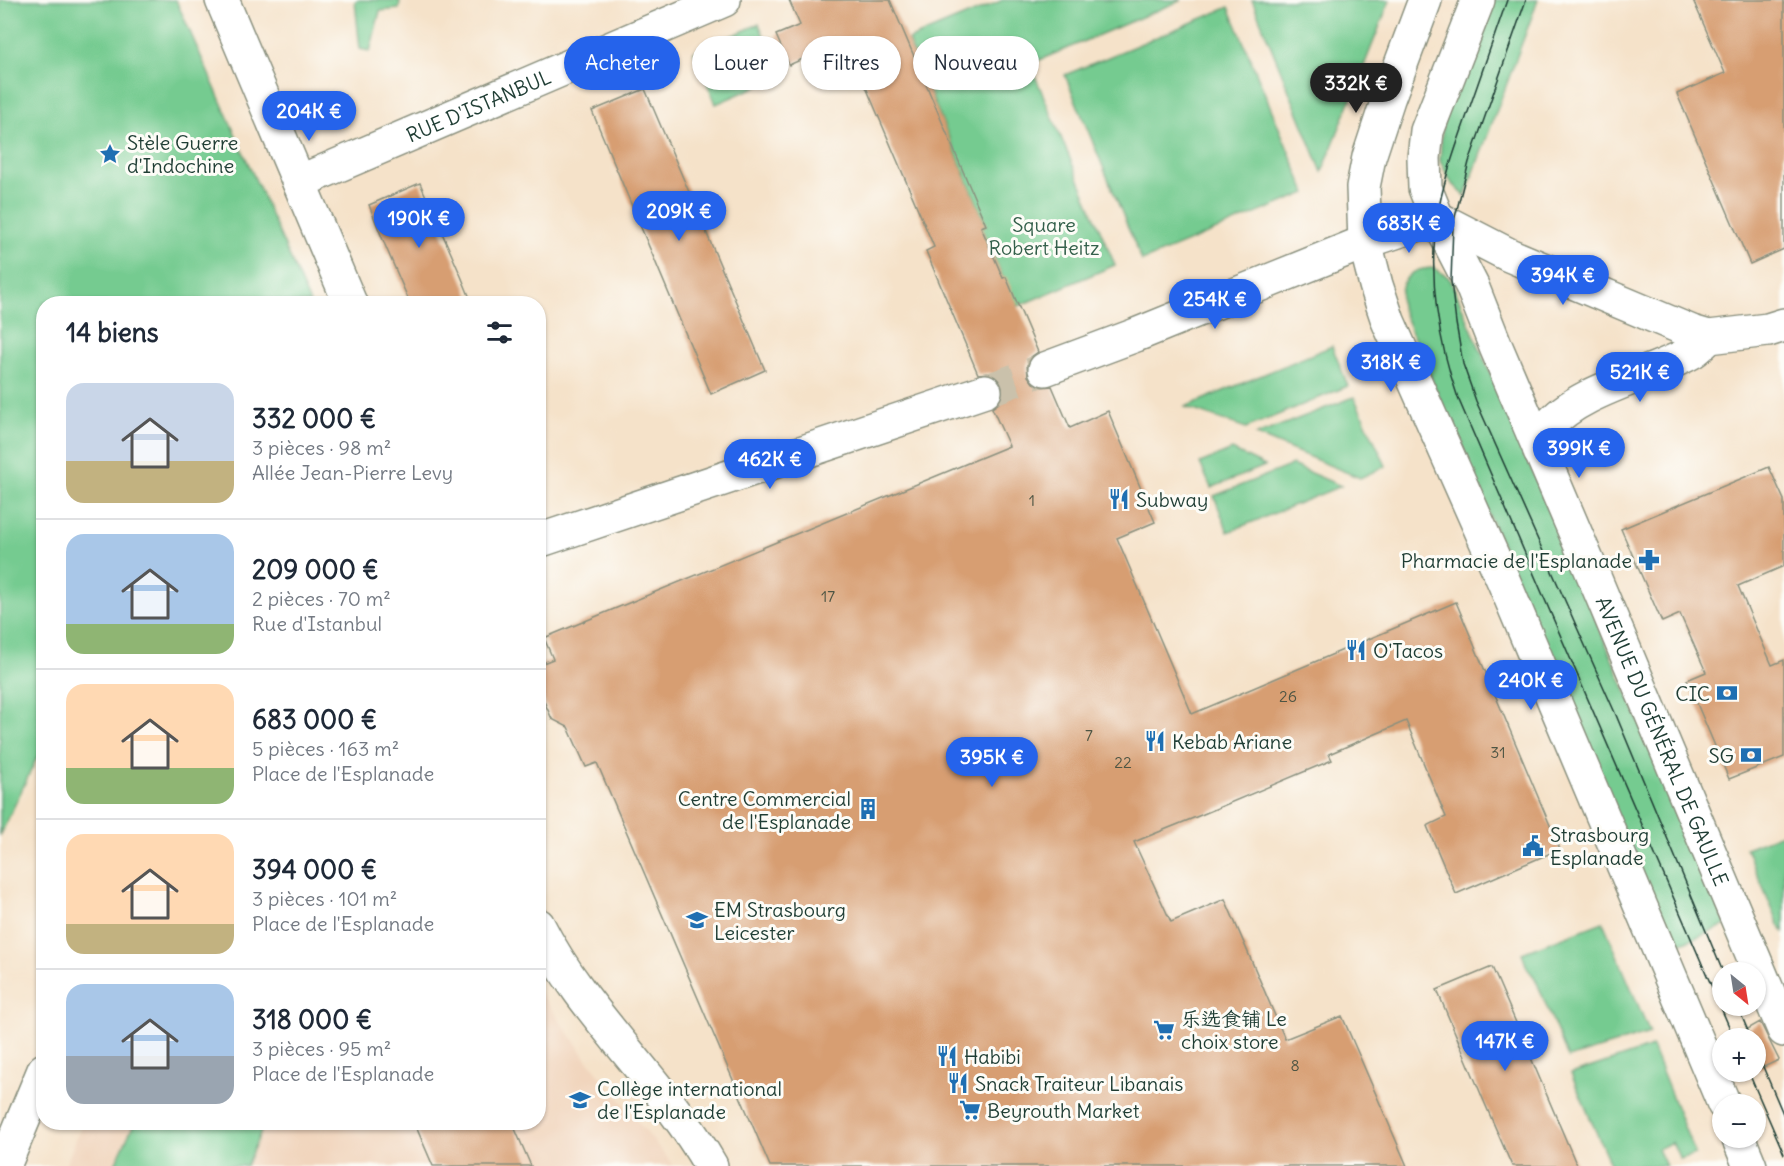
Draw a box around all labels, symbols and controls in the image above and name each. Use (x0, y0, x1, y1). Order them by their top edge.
chip: Acheter (564, 36, 680, 90)
chip: Louer (692, 36, 789, 90)
chip: Filtres (801, 36, 901, 90)
chip: Nouveau (913, 36, 1039, 90)
street label: RUE D'ISTANBUL (402, 63, 554, 147)
pin: 332K € (1307, 63, 1405, 114)
text: 332K € (1324, 70, 1388, 95)
pin: 204K € (260, 91, 358, 142)
text: 204K € (276, 98, 342, 123)
place label: Stèle Guerre d'Indochine (127, 130, 238, 178)
place icon: Stèle Guerre d'Indochine (98, 142, 122, 166)
pin: 209K € (630, 191, 728, 242)
pin: 190K € (370, 198, 468, 249)
text: 209K € (646, 198, 712, 223)
pin: 683K € (1360, 203, 1458, 254)
text: 190K € (388, 205, 450, 230)
text: 683K € (1377, 210, 1441, 235)
park label: Square Robert Heitz (988, 212, 1100, 260)
pin: 394K € (1514, 255, 1612, 306)
text: 394K € (1531, 262, 1595, 287)
pin: 254K € (1166, 279, 1264, 330)
text: 254K € (1183, 286, 1247, 311)
text: 14 biens (66, 316, 159, 349)
icon: filters (483, 316, 516, 349)
pin: 318K € (1342, 342, 1440, 393)
text: 318K € (1361, 349, 1421, 374)
pin: 521K € (1591, 352, 1689, 403)
text: 521K € (1610, 359, 1670, 384)
text: 332 000 € (252, 402, 376, 435)
icon: home (114, 407, 186, 479)
pin: 399K € (1530, 428, 1628, 479)
text: 3 pièces · 98 m² (252, 435, 391, 460)
text: 399K € (1547, 435, 1611, 460)
pin: 462K € (721, 439, 819, 490)
text: 462K € (738, 446, 802, 471)
text: Allée Jean-Pierre Levy (252, 460, 453, 485)
restaurant icon: Subway (1107, 487, 1131, 511)
place label: Subway (1136, 487, 1208, 512)
house number: 1 (1029, 490, 1035, 510)
place label: Pharmacie de l'Esplanade (1401, 548, 1632, 573)
pharmacy icon: Pharmacie de l'Esplanade (1637, 548, 1661, 572)
text: 209 000 € (252, 553, 379, 586)
icon: home (114, 558, 186, 630)
text: 2 pièces · 70 m² (252, 586, 391, 611)
house number: 17 (821, 586, 835, 606)
street label: AVENUE DU GÉNÉRAL DE GAULLE (1591, 593, 1735, 889)
text: Rue d'Istanbul (252, 611, 382, 636)
restaurant icon: O'Tacos (1344, 638, 1368, 662)
place label: O'Tacos (1373, 638, 1443, 663)
pin: 240K € (1482, 660, 1580, 711)
text: 240K € (1498, 667, 1564, 692)
place label: CIC (1675, 681, 1710, 706)
bank icon: CIC (1715, 681, 1739, 705)
house number: 26 (1279, 686, 1297, 706)
text: 683 000 € (252, 703, 377, 736)
icon: home (114, 708, 186, 780)
house number: 7 (1085, 725, 1093, 745)
restaurant icon: Kebab Ariane (1143, 729, 1167, 753)
place label: Kebab Ariane (1172, 729, 1292, 754)
text: 5 pièces · 163 m² (252, 736, 399, 761)
pin: 395K € (943, 737, 1041, 788)
house number: 31 (1490, 742, 1506, 762)
place label: SG (1708, 743, 1734, 768)
bank icon: SG (1739, 743, 1763, 767)
text: 395K € (960, 744, 1024, 769)
house number: 22 (1114, 752, 1132, 772)
text: Place de l'Esplanade (252, 761, 434, 786)
place label: Centre Commercial de l'Esplanade (678, 786, 851, 834)
building icon: Centre Commercial de l'Esplanade (856, 797, 880, 821)
place label: Strasbourg Esplanade (1550, 822, 1649, 870)
public building icon: Strasbourg Esplanade (1521, 834, 1545, 858)
text: 394 000 € (252, 853, 377, 886)
icon: home (114, 858, 186, 930)
text: 3 pièces · 101 m² (252, 886, 397, 911)
place label: EM Strasbourg Leicester (714, 897, 846, 945)
school or university icon: EM Strasbourg Leicester (685, 908, 709, 932)
text: Place de l'Esplanade (252, 911, 434, 936)
north arrow (1712, 962, 1766, 1016)
map controls (1712, 962, 1766, 1148)
text: 318 000 € (252, 1003, 372, 1036)
place label: 乐选食铺 Le choix store (1181, 1006, 1287, 1054)
icon: home (114, 1008, 186, 1080)
supermarket icon: 乐选食铺 Le choix store (1152, 1018, 1176, 1042)
pin: 147K € (1456, 1021, 1554, 1072)
text: 147K € (1475, 1028, 1535, 1053)
button: + (1712, 1028, 1766, 1082)
text: 3 pièces · 95 m² (252, 1036, 391, 1061)
restaurant icon: Habibi (935, 1044, 959, 1068)
place label: Habibi (964, 1044, 1021, 1069)
house number: 8 (1290, 1055, 1300, 1075)
text: Place de l'Esplanade (252, 1061, 434, 1086)
restaurant icon: Snack Traiteur Libanais (946, 1071, 970, 1095)
place label: Snack Traiteur Libanais (975, 1071, 1183, 1096)
place label: Collège international de l'Esplanade (597, 1076, 782, 1124)
school or university icon: Collège international de l'Esplanade (568, 1088, 592, 1112)
button: − (1712, 1094, 1766, 1148)
supermarket icon: Beyrouth Market (958, 1098, 982, 1122)
place label: Beyrouth Market (987, 1098, 1140, 1123)

